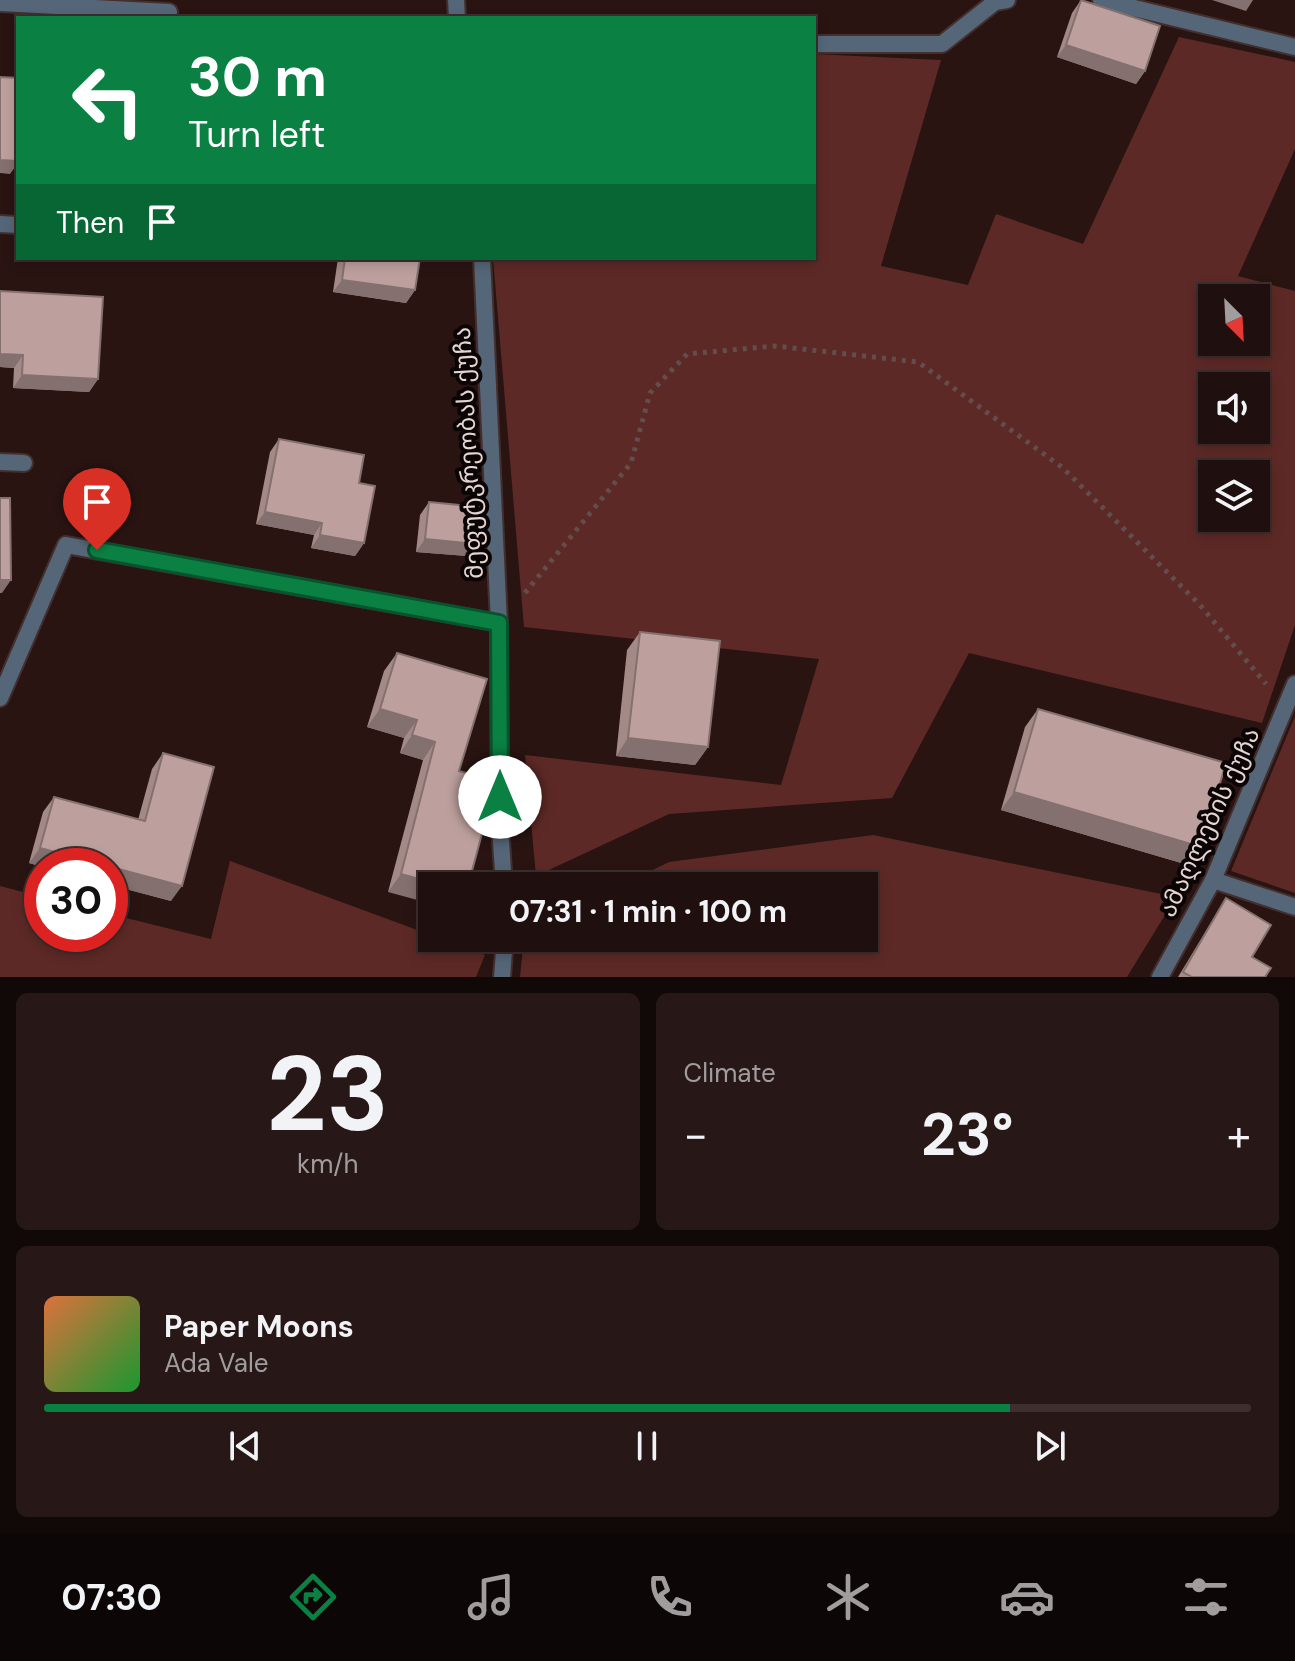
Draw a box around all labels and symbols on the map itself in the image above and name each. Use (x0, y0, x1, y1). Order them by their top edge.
north arrow (1198, 284, 1270, 356)
street label: მეფუტკრეობას ქუჩა (446, 326, 490, 580)
pin (63, 468, 131, 550)
street label: ამაღლების ქუჩა (1152, 722, 1266, 922)
position arrow (458, 755, 542, 839)
speed limit sign: 30 (24, 848, 128, 952)

